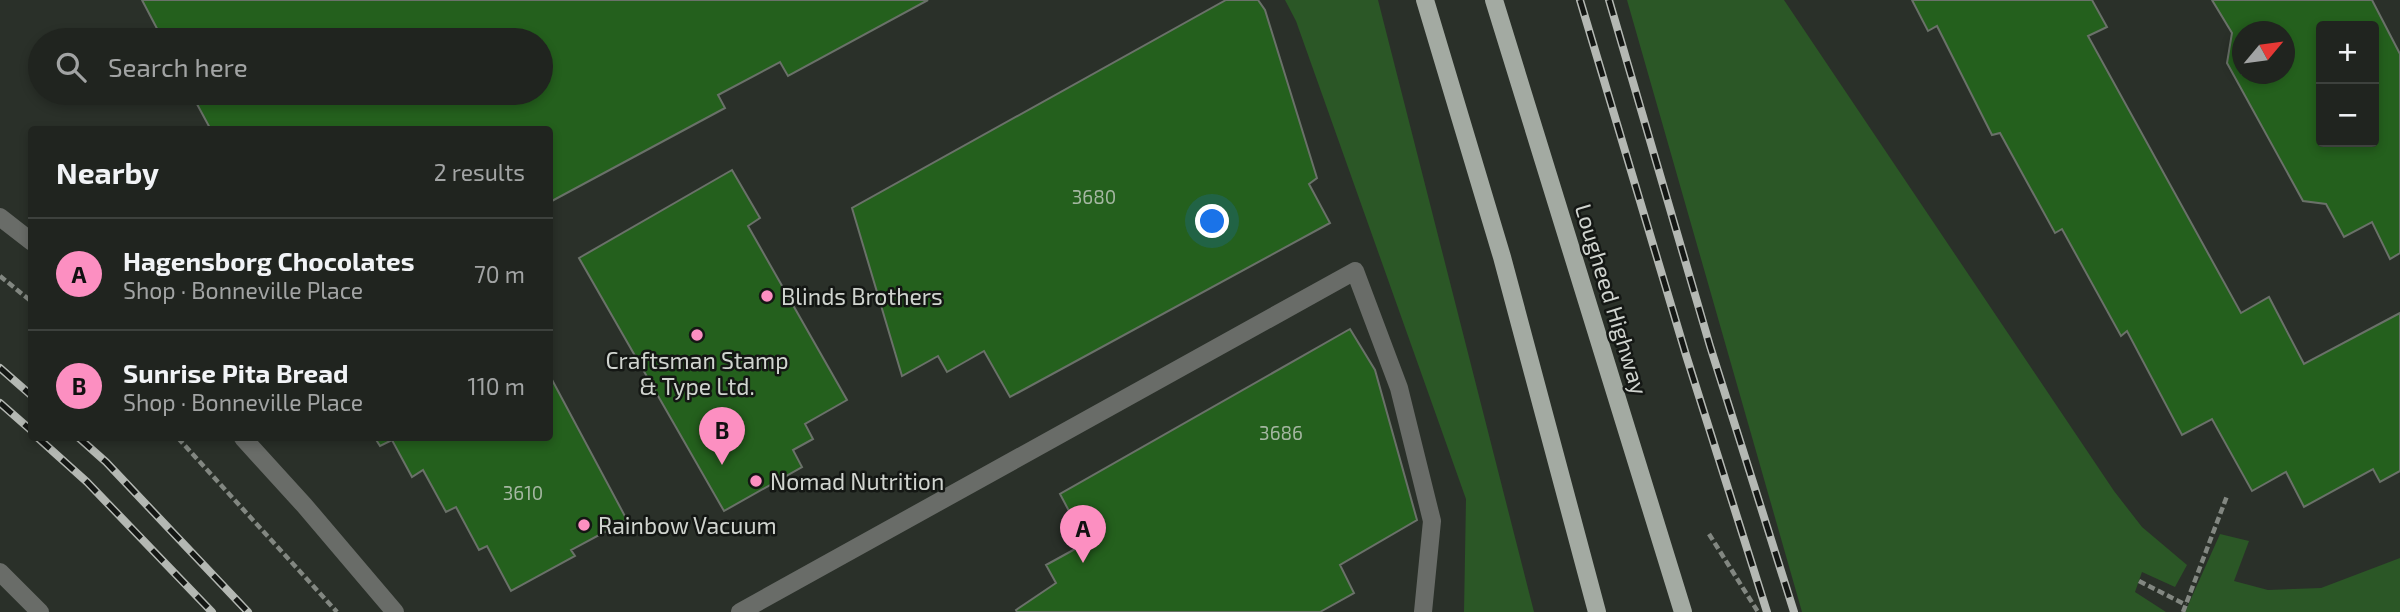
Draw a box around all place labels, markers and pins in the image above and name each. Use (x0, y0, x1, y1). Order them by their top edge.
place label: Blinds Brothers (781, 282, 943, 310)
marker: Blinds Brothers (759, 288, 775, 304)
marker: Craftsman Stamp & Type Ltd. (689, 327, 705, 343)
place label: Craftsman Stamp & Type Ltd. (605, 346, 789, 400)
pin: B (699, 407, 745, 465)
place label: Nomad Nutrition (770, 467, 944, 495)
marker: Nomad Nutrition (748, 473, 764, 489)
pin: A (1060, 505, 1106, 563)
place label: Rainbow Vacuum (598, 511, 777, 539)
marker: Rainbow Vacuum (576, 517, 592, 533)

